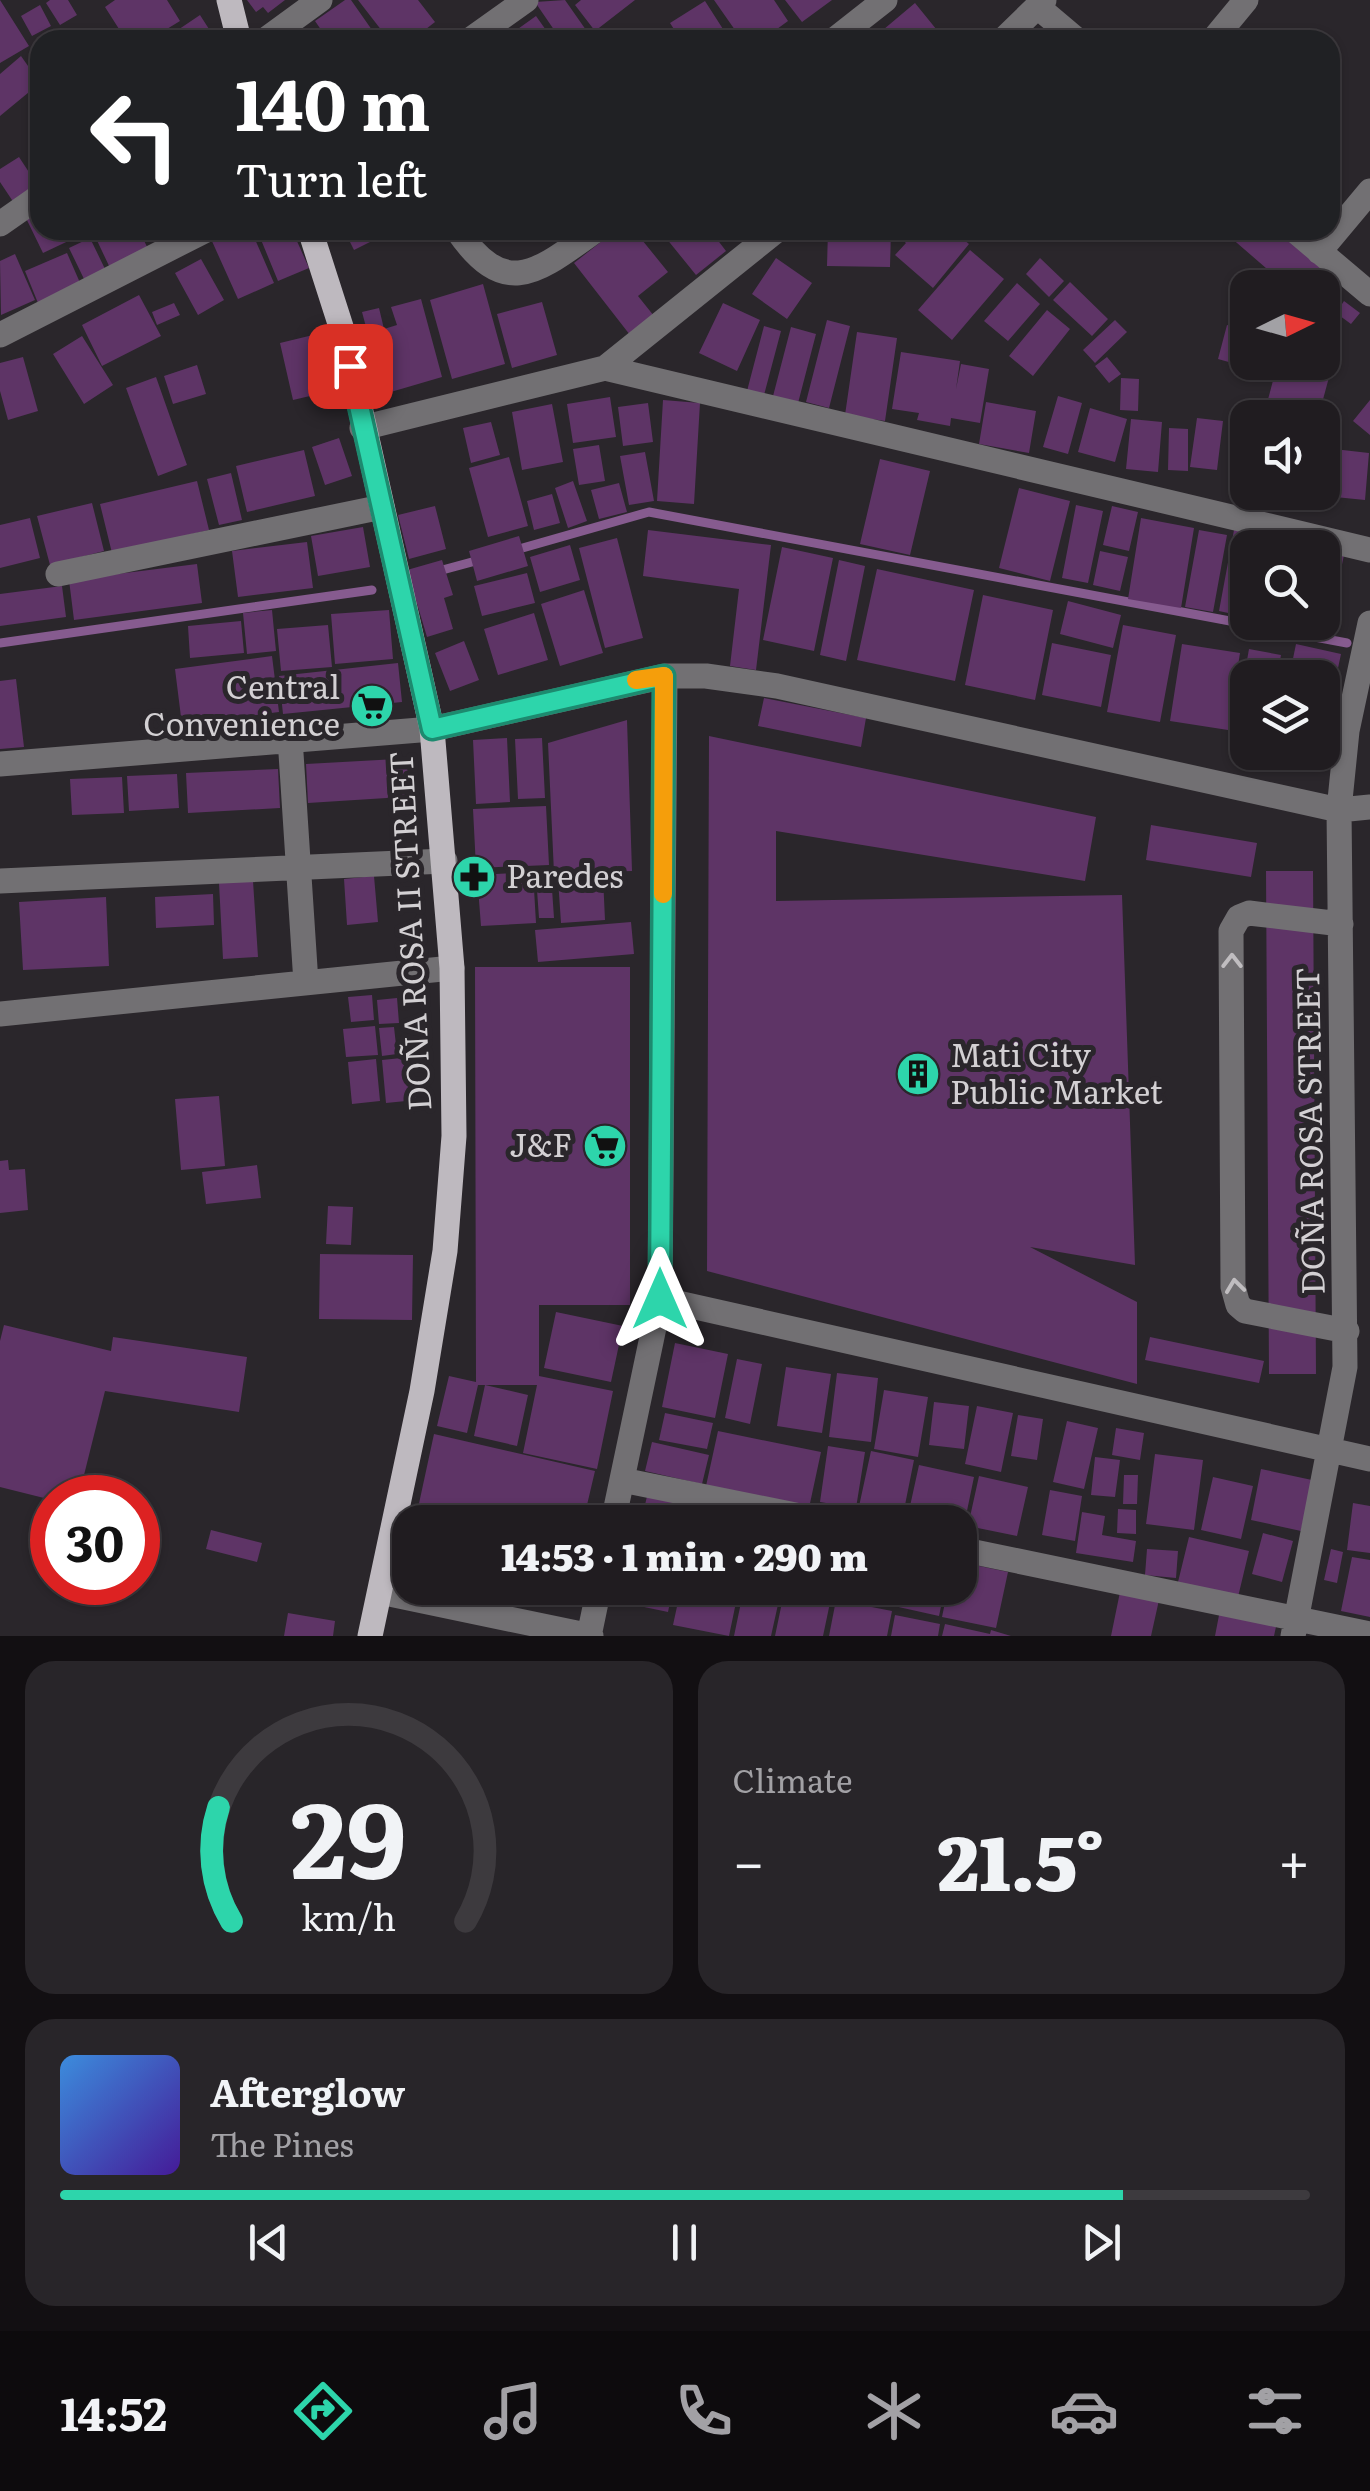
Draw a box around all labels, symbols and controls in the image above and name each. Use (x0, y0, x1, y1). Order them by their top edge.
text: 140 m (235, 49, 430, 153)
icon: left (70, 70, 200, 200)
text: Turn left (235, 144, 427, 211)
north arrow (1230, 270, 1340, 380)
map controls (1230, 270, 1340, 770)
pin (308, 324, 393, 409)
icon: arrive (323, 339, 378, 394)
button: sound (1230, 400, 1340, 510)
button: search (1230, 530, 1340, 640)
button: layers (1230, 660, 1340, 770)
place label: Central Convenience (143, 661, 340, 746)
supermarket icon: Central Convenience (349, 683, 395, 729)
street label: DOÑA ROSA II STREET (375, 750, 441, 1112)
place label: Paredes (506, 850, 623, 898)
pharmacy icon: Paredes (451, 854, 497, 900)
one-way arrow (1221, 953, 1243, 968)
street label: DOÑA ROSA STREET (1281, 967, 1335, 1295)
place label: Mati City Public Market (950, 1029, 1163, 1114)
building icon: Mati City Public Market (895, 1051, 941, 1097)
place label: J&F (509, 1119, 572, 1167)
supermarket icon: J&F (582, 1123, 628, 1169)
position arrow (608, 1247, 712, 1351)
one-way arrow (1225, 1278, 1246, 1294)
speed limit sign: 30 (30, 1475, 160, 1605)
text: 14:53 · 1 min · 290 m (501, 1526, 868, 1583)
text: Climate (733, 1755, 853, 1803)
text: 29 (291, 1757, 407, 1911)
text: 21.5° (938, 1803, 1105, 1914)
text: − (733, 1818, 765, 1900)
text: + (1278, 1818, 1310, 1900)
text: km/h (301, 1889, 396, 1942)
text: Afterglow (210, 2062, 405, 2119)
text: The Pines (210, 2119, 354, 2167)
icon: previous (241, 2215, 296, 2270)
icon: pause (657, 2215, 712, 2270)
icon: next (1074, 2215, 1129, 2270)
icon: directions (288, 2376, 358, 2446)
icon: music (478, 2376, 548, 2446)
icon: phone (669, 2376, 739, 2446)
icon: climate (859, 2376, 929, 2446)
icon: car (1049, 2376, 1119, 2446)
icon: filters (1240, 2376, 1310, 2446)
text: 14:52 (60, 2378, 167, 2445)

